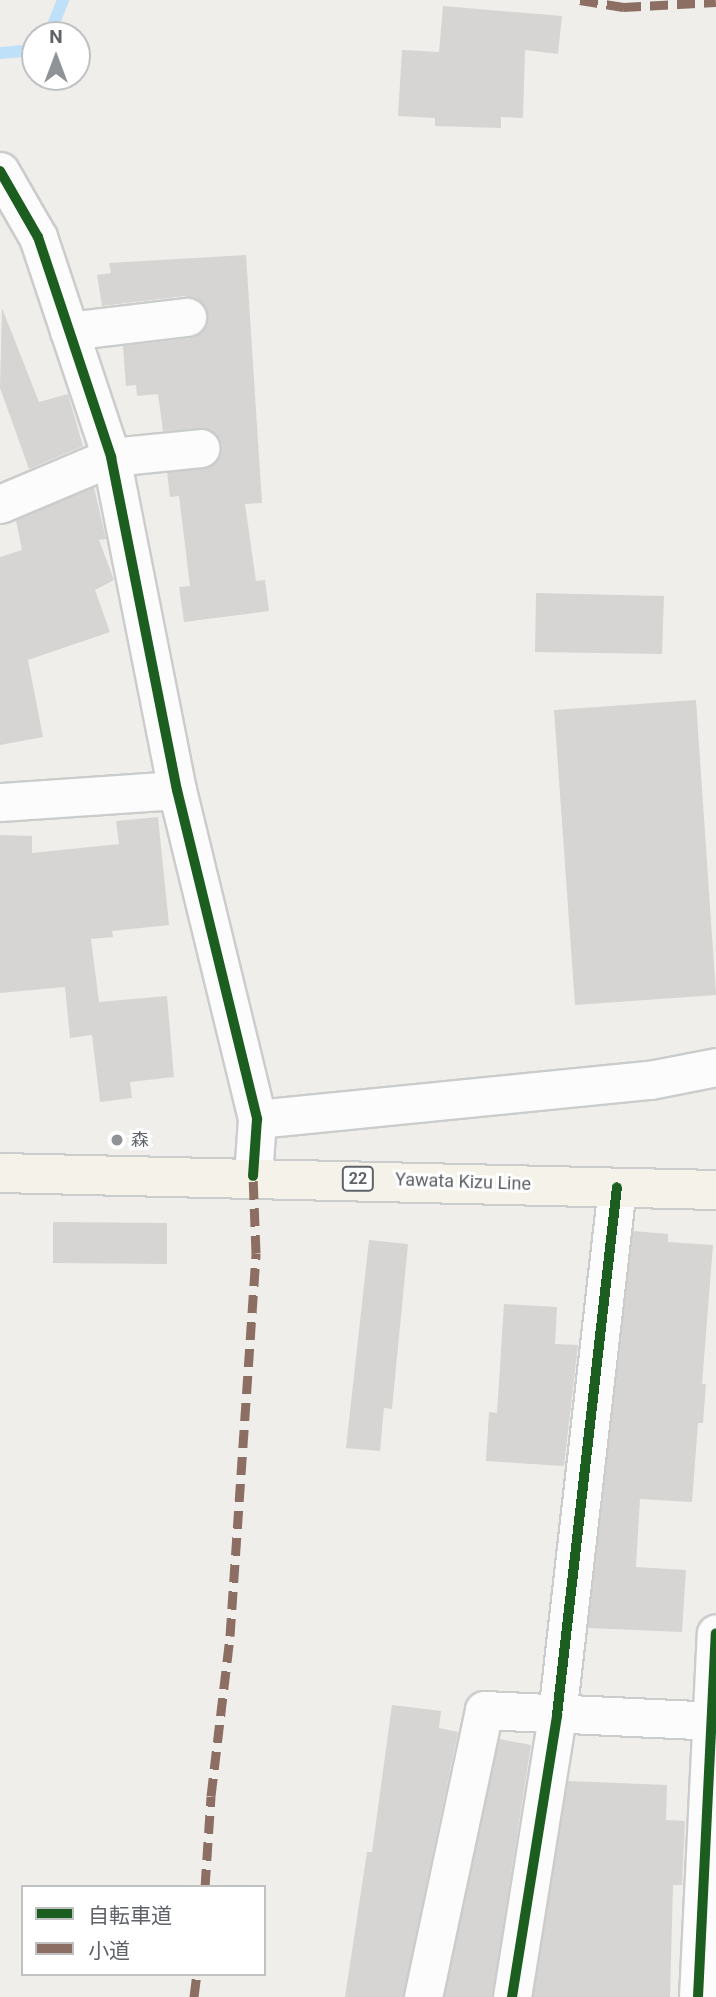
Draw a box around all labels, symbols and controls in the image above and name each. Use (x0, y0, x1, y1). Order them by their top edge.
north arrow (21, 21, 91, 91)
text: N (49, 25, 63, 48)
place label: 森 (131, 1129, 149, 1151)
marker: 森 (109, 1132, 125, 1148)
road number: 22 (340, 1166, 376, 1191)
street label: Yawata Kizu Line (395, 1169, 531, 1195)
legend (21, 1885, 266, 1976)
text: 自転車道 (88, 1904, 172, 1928)
text: 小道 (88, 1939, 130, 1963)

